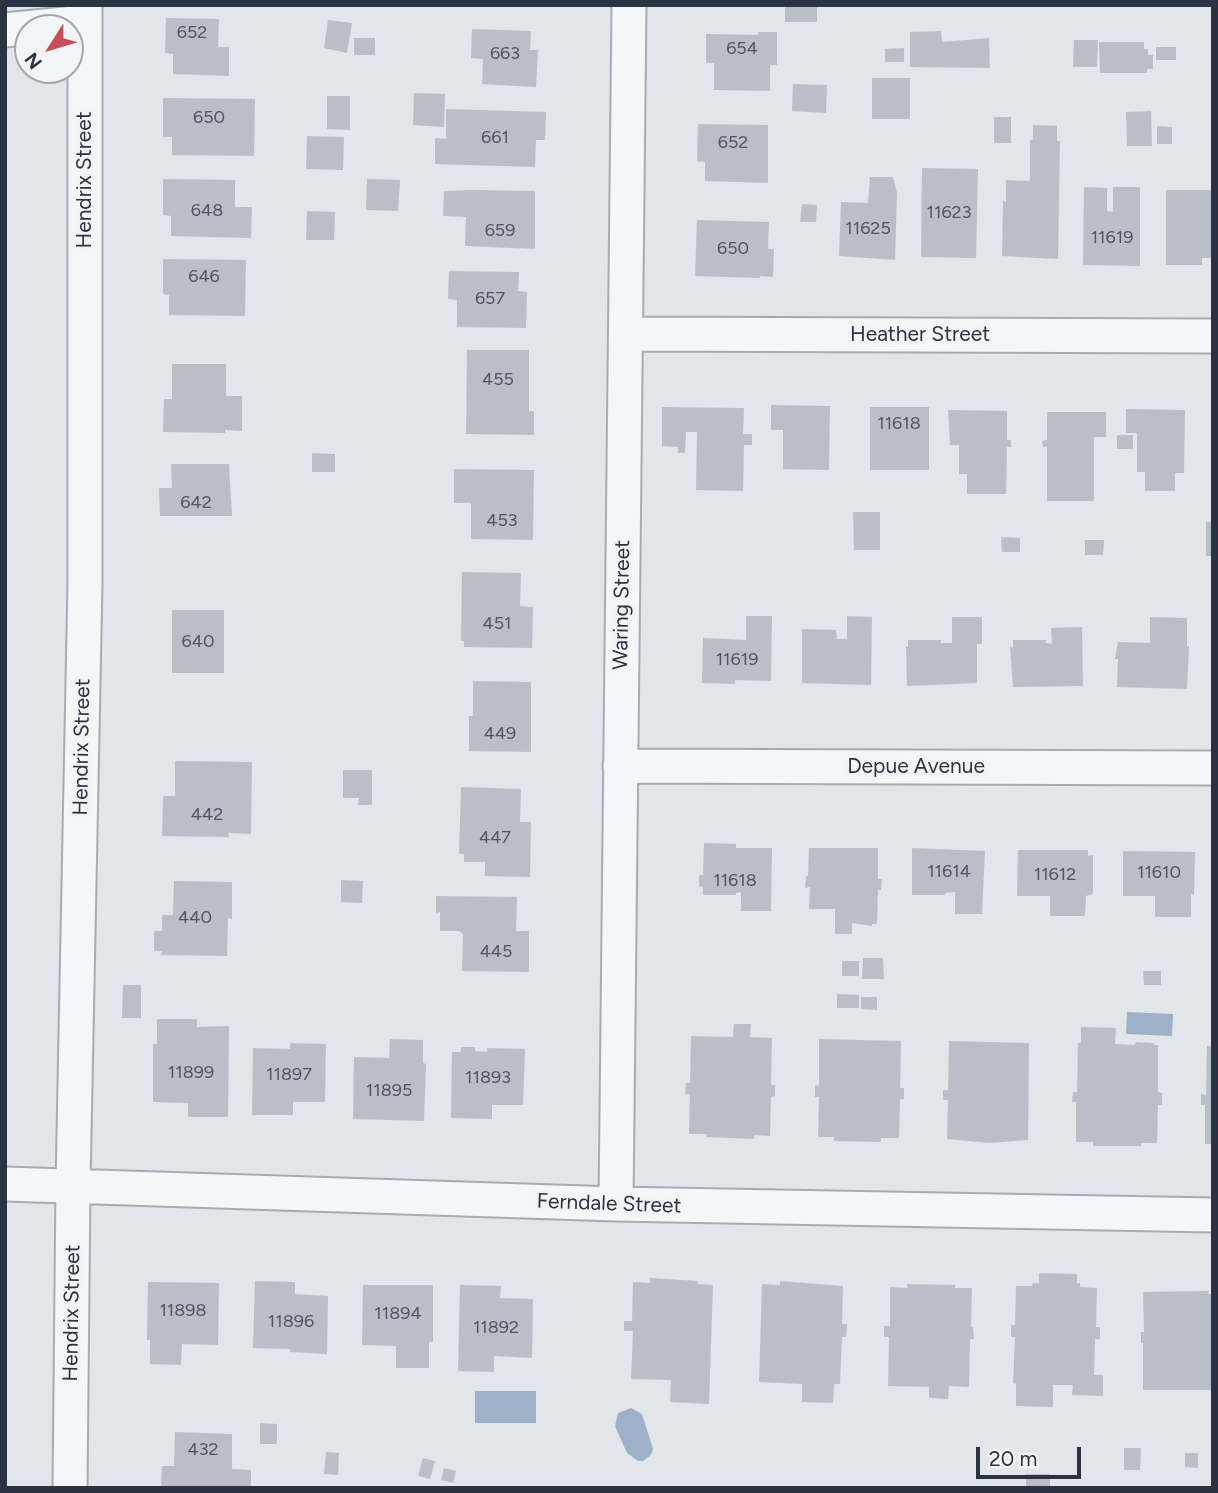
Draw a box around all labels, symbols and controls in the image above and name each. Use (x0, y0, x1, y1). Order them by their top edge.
north arrow (14, 14, 84, 84)
house number: 652 (177, 22, 207, 44)
house number: 654 (726, 38, 758, 60)
house number: 663 (490, 43, 520, 65)
text: N (20, 48, 47, 74)
house number: 650 (193, 107, 225, 129)
street label: Hendrix Street (72, 111, 98, 249)
house number: 661 (481, 127, 509, 149)
house number: 652 (718, 132, 748, 154)
house number: 648 (191, 200, 223, 222)
house number: 11623 (927, 202, 971, 224)
house number: 11625 (845, 218, 891, 240)
house number: 659 (485, 220, 515, 242)
house number: 11619 (1091, 227, 1133, 249)
house number: 650 (717, 238, 749, 260)
house number: 646 (188, 266, 220, 288)
house number: 657 (475, 288, 505, 310)
street label: Heather Street (850, 322, 990, 348)
house number: 455 (482, 369, 514, 391)
house number: 11618 (877, 413, 921, 435)
house number: 642 (180, 492, 212, 514)
house number: 453 (486, 510, 518, 532)
street label: Waring Street (608, 540, 636, 670)
house number: 451 (483, 613, 511, 635)
house number: 640 (182, 631, 214, 653)
house number: 11619 (716, 649, 758, 671)
street label: Hendrix Street (68, 678, 96, 816)
house number: 449 (484, 723, 516, 745)
street label: Depue Avenue (847, 754, 985, 780)
house number: 442 (191, 804, 223, 826)
house number: 447 (479, 827, 511, 849)
house number: 11614 (927, 861, 971, 883)
house number: 11610 (1137, 862, 1181, 884)
house number: 11612 (1034, 864, 1076, 886)
house number: 11618 (713, 870, 757, 892)
house number: 440 (178, 907, 212, 929)
house number: 445 (480, 941, 512, 963)
house number: 11899 (168, 1062, 214, 1084)
house number: 11897 (266, 1064, 312, 1086)
house number: 11893 (465, 1067, 511, 1089)
house number: 11895 (366, 1080, 412, 1102)
street label: Ferndale Street (536, 1189, 682, 1219)
street label: Hendrix Street (58, 1244, 86, 1382)
house number: 11898 (159, 1300, 207, 1322)
house number: 11894 (374, 1303, 422, 1325)
house number: 11896 (268, 1311, 314, 1333)
house number: 11892 (473, 1317, 519, 1339)
scale bar (980, 1434, 1085, 1478)
house number: 432 (187, 1439, 219, 1461)
text: 20 m (989, 1446, 1037, 1471)

